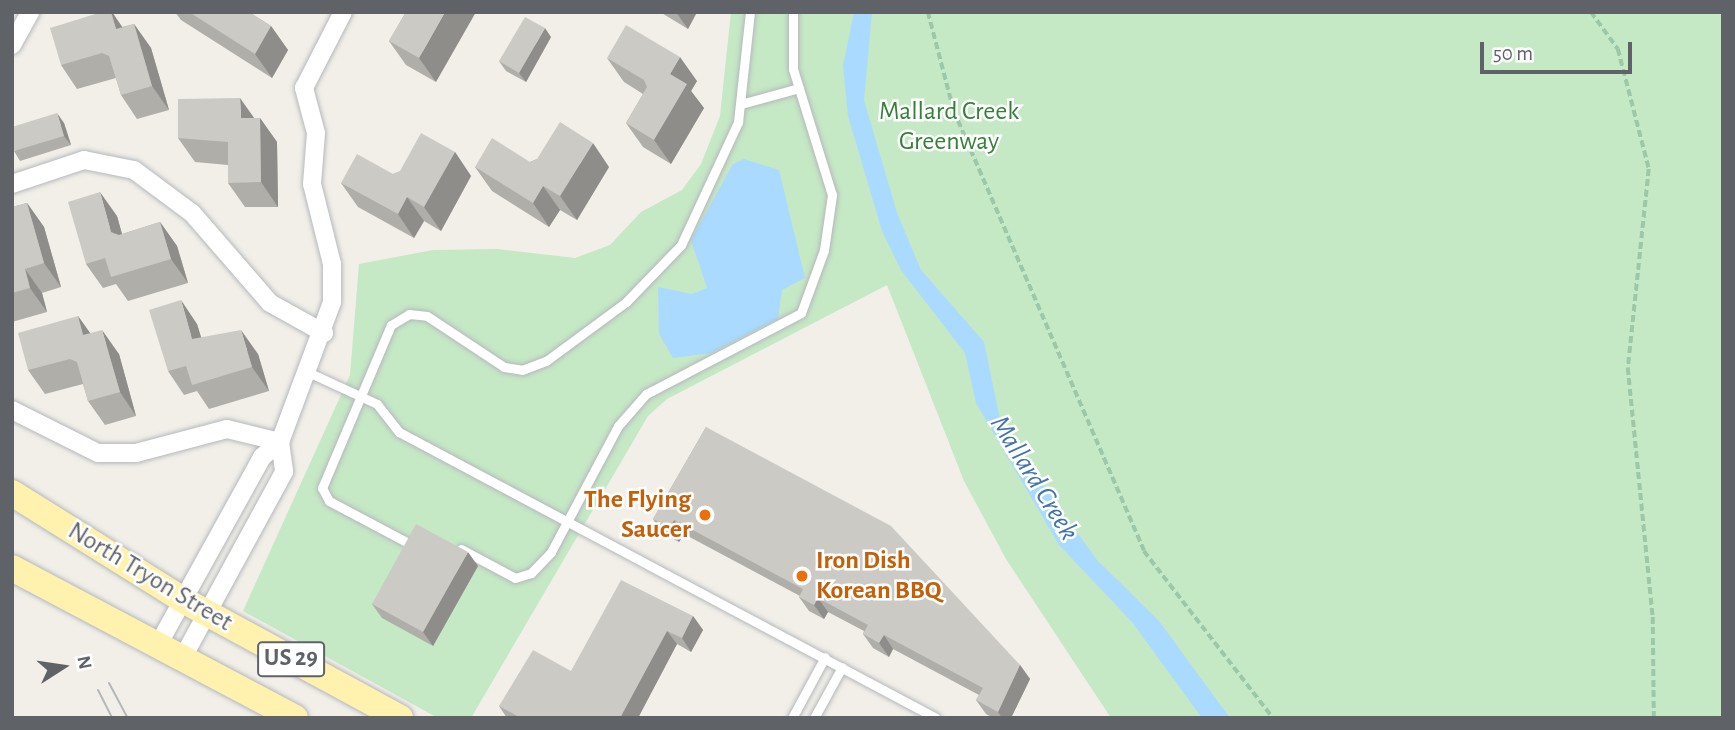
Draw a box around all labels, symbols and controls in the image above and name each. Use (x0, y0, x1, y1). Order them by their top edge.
scale bar (1483, 28, 1635, 72)
text: 50 m (1493, 43, 1533, 64)
park label: Mallard Creek Greenway (879, 96, 1019, 158)
water label: Mallard Creek (982, 409, 1086, 547)
place label: The Flying Saucer (584, 484, 691, 546)
marker: The Flying Saucer (697, 507, 713, 523)
street label: North Tryon Street (62, 516, 238, 638)
place label: Iron Dish Korean BBQ (816, 545, 942, 606)
marker: Iron Dish Korean BBQ (794, 568, 810, 584)
north arrow (28, 632, 98, 702)
road number: US 29 (256, 638, 326, 680)
text: N (73, 654, 95, 671)

